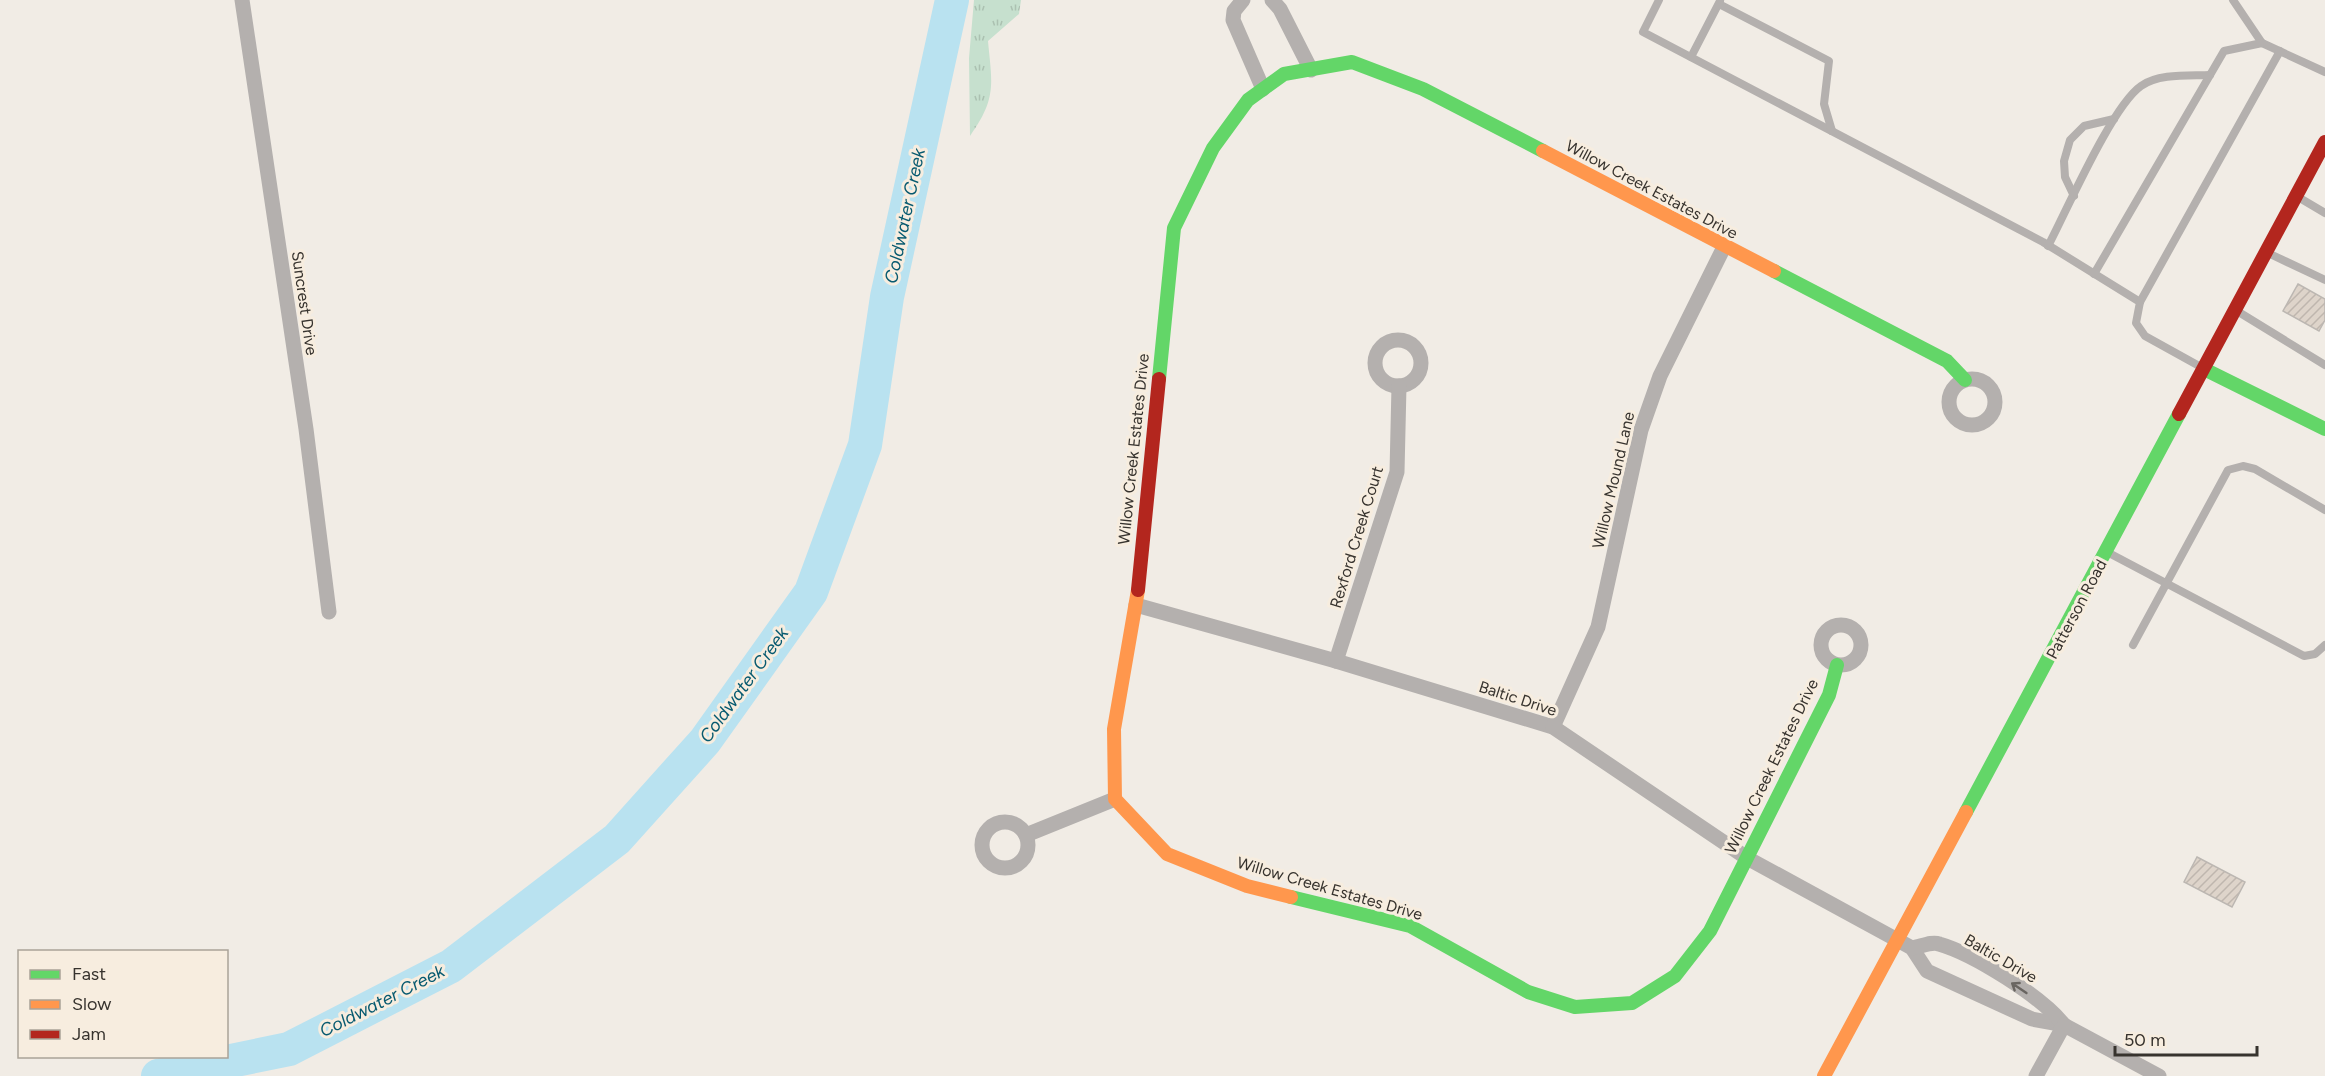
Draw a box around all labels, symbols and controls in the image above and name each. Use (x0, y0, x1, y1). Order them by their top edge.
street label: Willow Creek Estates Drive (1563, 136, 1741, 243)
water label: Coldwater Creek (880, 145, 930, 285)
street label: Suncrest Drive (288, 250, 321, 357)
street label: Willow Creek Estates Drive (1114, 352, 1153, 546)
street label: Willow Mound Lane (1589, 410, 1639, 550)
street label: Rexford Creek Court (1326, 464, 1387, 610)
street label: Patterson Road (2042, 556, 2111, 662)
water label: Coldwater Creek (695, 622, 794, 747)
street label: Willow Creek Estates Drive (1721, 676, 1822, 857)
street label: Baltic Drive (1476, 677, 1559, 720)
street label: Willow Creek Estates Drive (1235, 853, 1425, 924)
street label: Baltic Drive (1961, 930, 2041, 987)
legend (18, 950, 228, 1058)
water label: Coldwater Creek (316, 959, 449, 1042)
text: Fast (72, 963, 106, 985)
one-way arrow (2012, 982, 2028, 994)
text: Slow (72, 993, 111, 1015)
scale bar (2115, 1019, 2258, 1057)
text: Jam (72, 1023, 106, 1045)
text: 50 m (2124, 1029, 2166, 1051)

